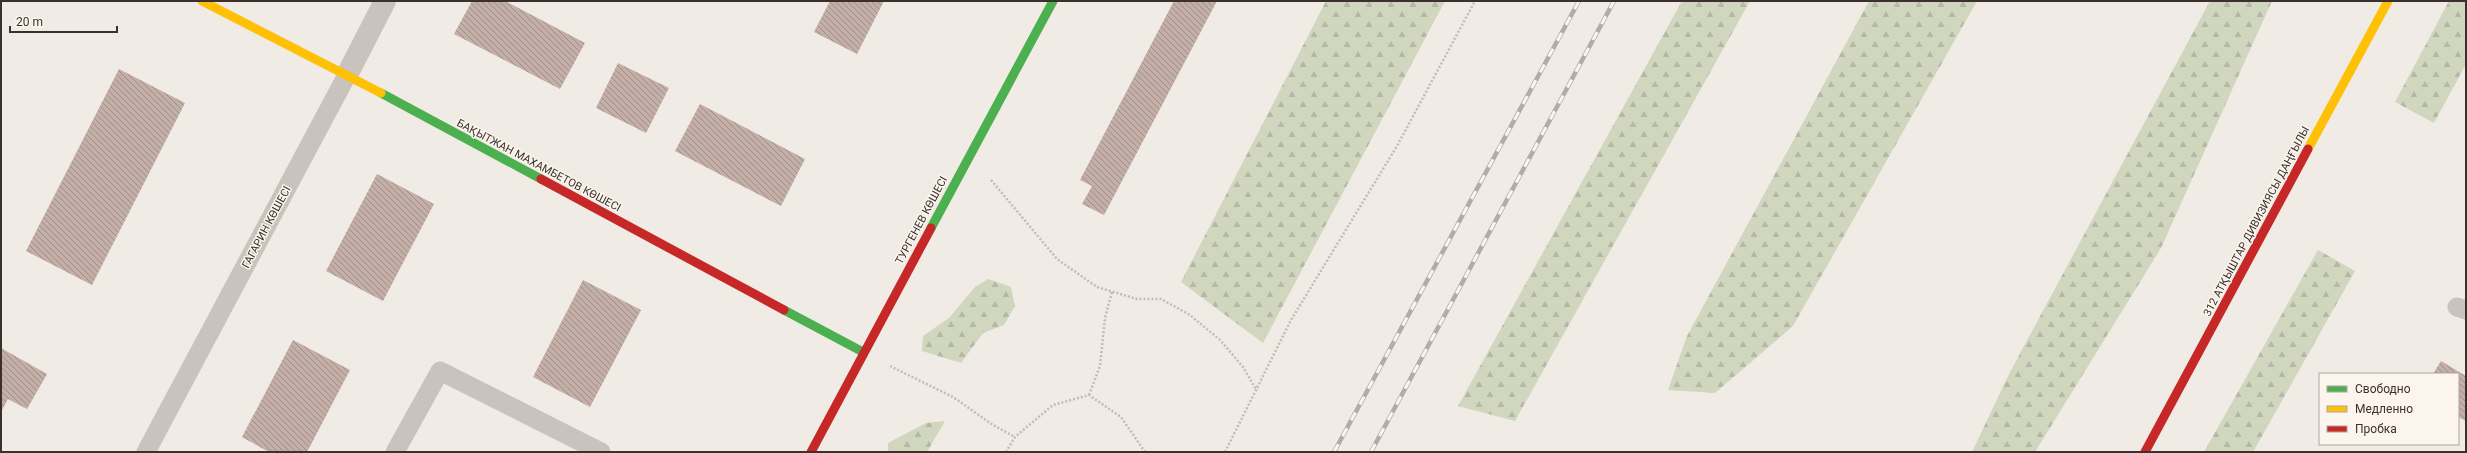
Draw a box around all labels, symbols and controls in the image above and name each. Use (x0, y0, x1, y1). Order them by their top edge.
scale bar (10, 8, 117, 34)
text: 20 m (16, 15, 43, 29)
street label: БАҚЫТЖАН МАХАМБЕТОВ КӨШЕСІ (454, 117, 623, 214)
street label: 312 АТҚЫШТАР ДИВИЗИЯСЫ ДАҢҒЫЛЫ (2201, 124, 2312, 318)
street label: ТУРГЕНЕВ КӨШЕСІ (893, 174, 950, 266)
street label: ГАГАРИН КӨШЕСІ (239, 184, 294, 270)
legend (2319, 373, 2459, 445)
text: Свободно (2355, 382, 2411, 396)
text: Медленно (2355, 402, 2413, 416)
text: Пробка (2355, 422, 2397, 436)

